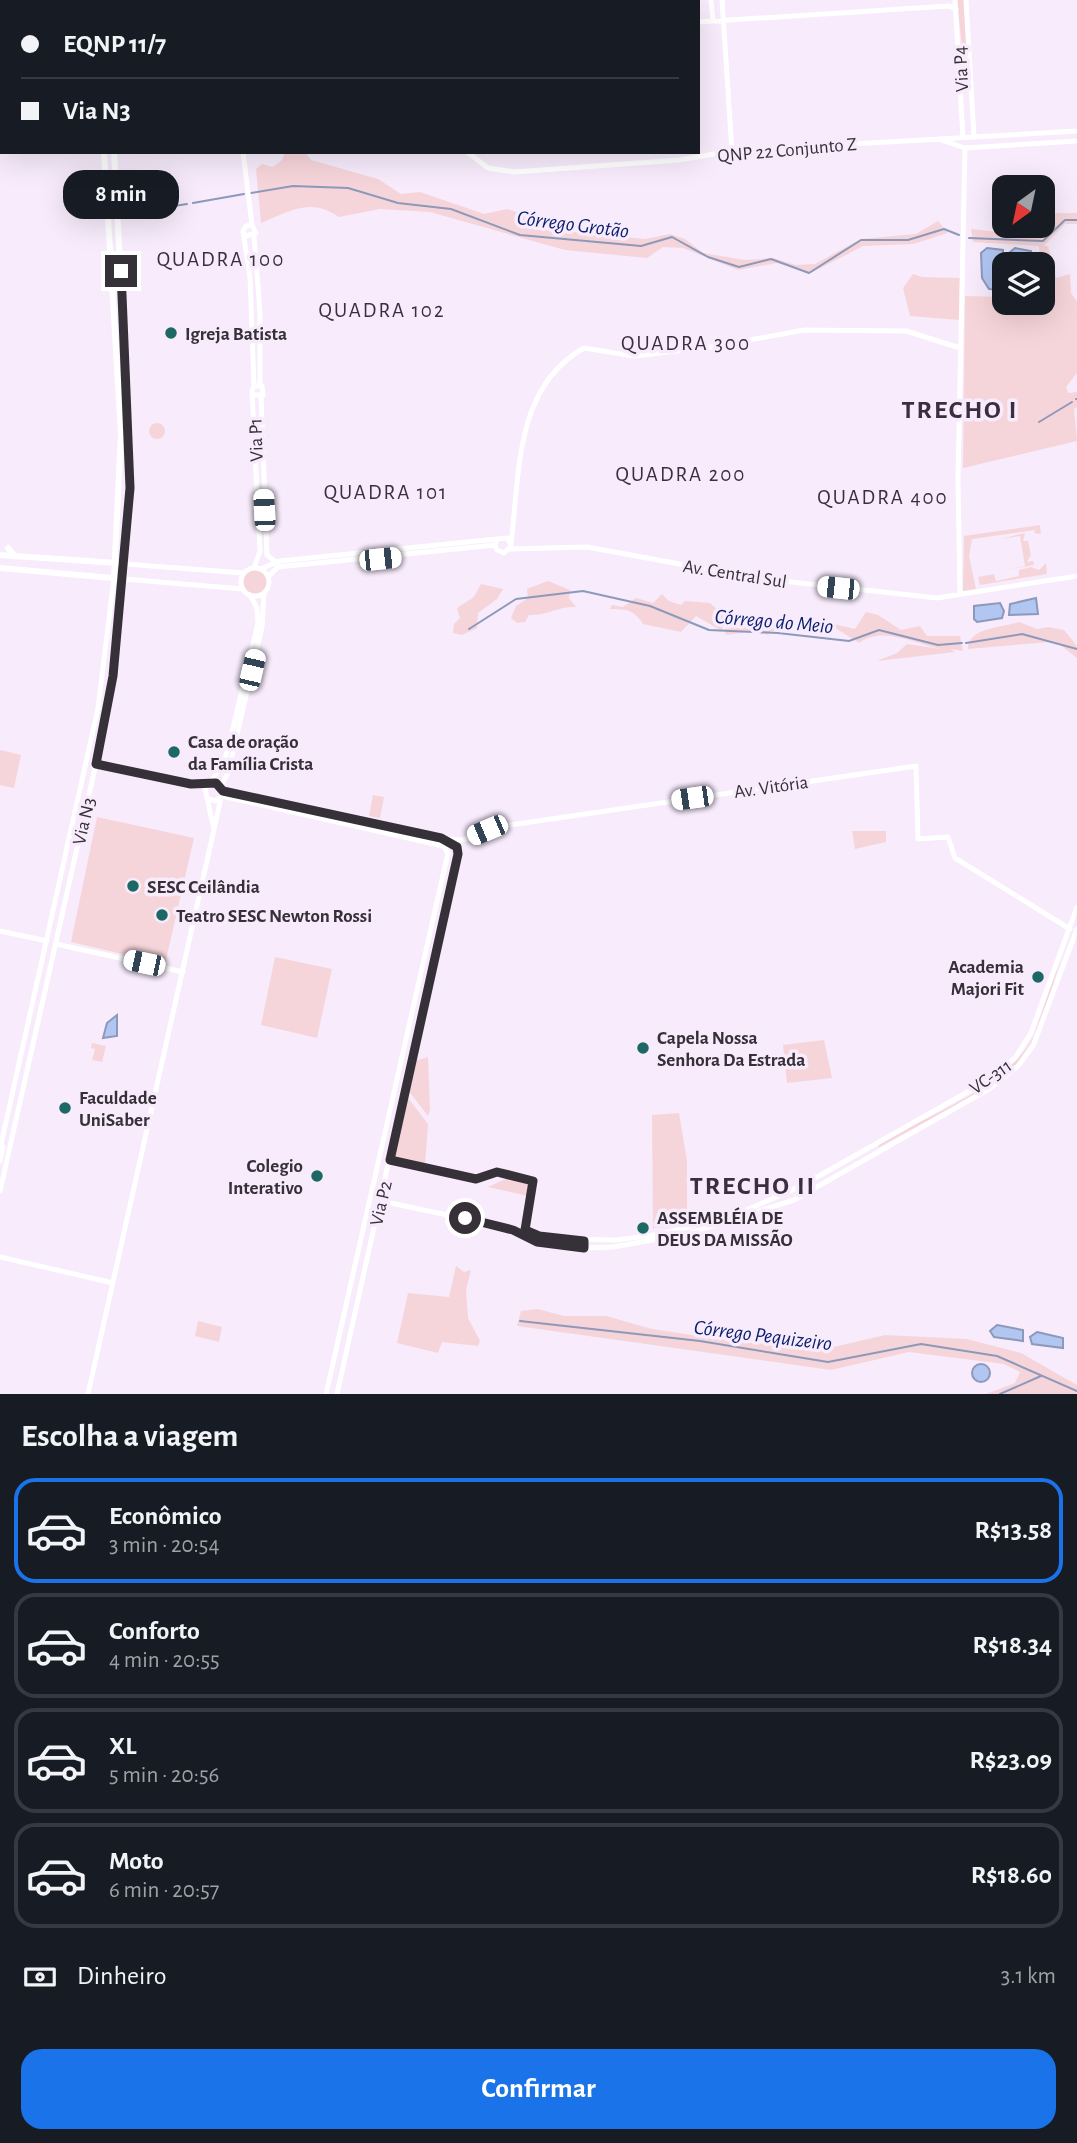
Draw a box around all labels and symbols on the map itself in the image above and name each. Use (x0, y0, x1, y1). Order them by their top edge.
street label: Via P4 (951, 45, 972, 93)
street label: QNP 22 Conjunto Z (717, 135, 858, 166)
callout: 8 min (63, 170, 179, 218)
north arrow (992, 175, 1055, 238)
water label: Córrego Grotão (516, 207, 630, 242)
district label: QUADRA 100 (157, 249, 285, 270)
route end (105, 255, 137, 287)
district label: QUADRA 102 (318, 300, 446, 321)
marker: Igreja Batista (163, 325, 179, 341)
place label: Igreja Batista (185, 325, 287, 344)
district label: QUADRA 300 (621, 333, 751, 354)
district label: TRECHO I (902, 397, 1018, 423)
street label: Via P1 (246, 418, 267, 462)
district label: QUADRA 200 (616, 464, 746, 485)
district label: QUADRA 101 (324, 482, 448, 503)
district label: QUADRA 400 (817, 487, 949, 508)
car (253, 488, 276, 532)
car (359, 546, 402, 572)
street label: Av. Central Sul (682, 557, 788, 592)
car (817, 575, 860, 601)
water label: Córrego do Meio (714, 606, 834, 637)
car (238, 647, 267, 693)
place label: Casa de oração da Família Crista (188, 733, 313, 774)
marker: Casa de oração da Família Crista (166, 744, 182, 760)
street label: Av. Vitória (733, 773, 810, 802)
car (670, 785, 715, 811)
street label: Via N3 (70, 796, 99, 847)
car (464, 812, 511, 848)
marker: SESC Ceilândia (125, 878, 141, 894)
place label: SESC Ceilândia (147, 878, 260, 897)
marker: Teatro SESC Newton Rossi (154, 907, 170, 923)
place label: Teatro SESC Newton Rossi (176, 907, 372, 926)
car (122, 948, 167, 978)
place label: Academia Majori Fit (948, 958, 1025, 999)
marker: Academia Majori Fit (1030, 969, 1046, 985)
place label: Capela Nossa Senhora Da Estrada (657, 1029, 805, 1070)
marker: Capela Nossa Senhora Da Estrada (635, 1040, 651, 1056)
street label: VC-311 (966, 1056, 1015, 1098)
place label: Faculdade UniSaber (79, 1089, 157, 1130)
marker: Faculdade UniSaber (57, 1100, 73, 1116)
place label: Colegio Interativo (228, 1157, 303, 1198)
marker: Colegio Interativo (309, 1168, 325, 1184)
district label: TRECHO II (690, 1173, 816, 1199)
street label: Via P2 (367, 1179, 396, 1228)
route start (449, 1202, 481, 1234)
place label: ASSEMBLÉIA DE DEUS DA MISSÃO (657, 1207, 793, 1250)
marker: ASSEMBLÉIA DE DEUS DA MISSÃO (635, 1220, 651, 1236)
water label: Córrego Pequizeiro (693, 1317, 833, 1354)

